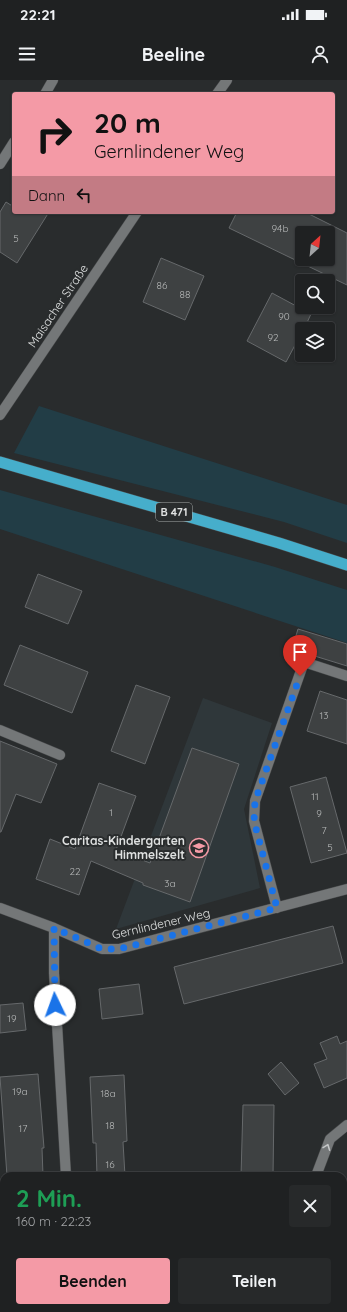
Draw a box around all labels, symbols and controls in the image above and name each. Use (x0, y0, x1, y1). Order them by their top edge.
text: 22:21 (20, 5, 56, 24)
icon: menu (16, 43, 38, 65)
text: Beeline (142, 43, 205, 66)
icon: person (309, 43, 331, 65)
text: 20 m (94, 105, 161, 140)
icon: right (28, 108, 80, 160)
text: Gernlindener Weg (94, 140, 244, 163)
icon: left (73, 184, 95, 206)
text: Dann (28, 186, 65, 205)
house number: 94b (272, 222, 288, 235)
north arrow (295, 226, 335, 266)
map controls (295, 226, 335, 362)
house number: 5 (13, 232, 19, 245)
street label: Maisacher Straße (24, 261, 91, 350)
button: search (295, 274, 335, 314)
house number: 86 (157, 279, 168, 292)
house number: 88 (180, 288, 190, 301)
house number: 90 (278, 310, 290, 323)
button: layers (295, 322, 335, 362)
house number: 92 (267, 331, 279, 344)
road number: B 471 (156, 503, 192, 521)
pin (283, 635, 317, 676)
icon: arrive (289, 641, 311, 663)
house number: 13 (320, 709, 328, 722)
house number: 11 (311, 790, 319, 803)
house number: 1 (109, 806, 113, 819)
house number: 9 (316, 807, 322, 820)
house number: 7 (321, 824, 327, 837)
place label: Caritas-Kindergarten Himmelszelt (62, 833, 185, 862)
school or university icon: Caritas-Kindergarten Himmelszelt (188, 837, 210, 859)
house number: 5 (327, 841, 333, 854)
house number: 22 (69, 865, 81, 878)
house number: 3a (164, 877, 176, 890)
street label: Gernlindener Weg (110, 905, 211, 942)
position arrow (34, 984, 76, 1026)
house number: 19 (7, 1012, 17, 1025)
house number: 19a (12, 1085, 28, 1098)
house number: 18a (100, 1087, 116, 1100)
house number: 18 (105, 1119, 115, 1132)
house number: 17 (19, 1122, 27, 1135)
one-way arrow (322, 1144, 330, 1151)
house number: 16 (105, 1158, 115, 1171)
text: 2 Min. (16, 1183, 82, 1213)
button: close (289, 1185, 331, 1227)
text: 160 m · 22:23 (16, 1213, 91, 1229)
button: Beenden (16, 1258, 170, 1304)
button: Teilen (178, 1258, 331, 1304)

